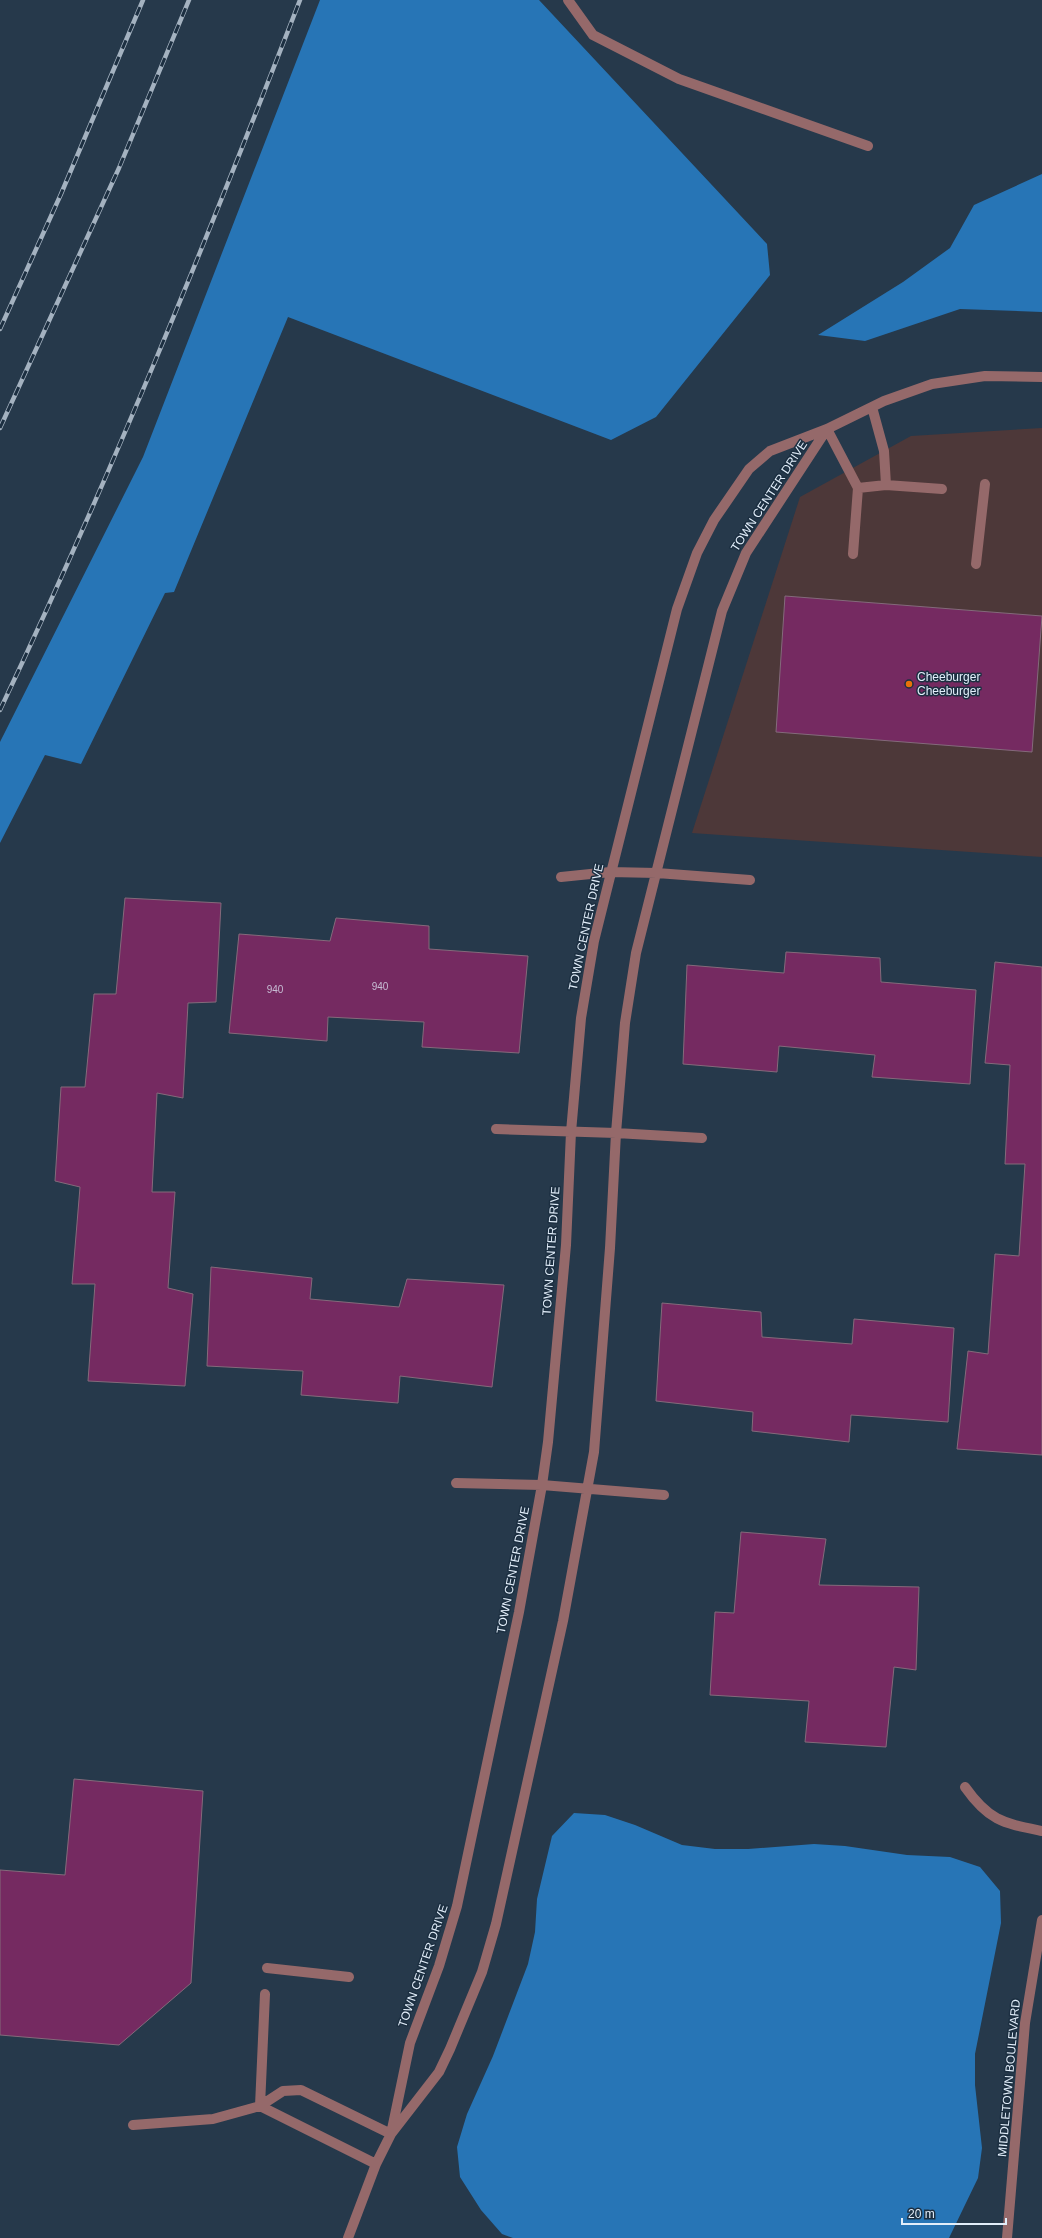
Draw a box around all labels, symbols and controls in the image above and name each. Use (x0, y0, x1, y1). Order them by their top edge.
street label: TOWN CENTER DRIVE (728, 438, 810, 554)
place label: Cheeburger Cheeburger (917, 670, 980, 698)
marker: Cheeburger Cheeburger (904, 679, 914, 689)
street label: TOWN CENTER DRIVE (566, 862, 606, 992)
house number: 940 (372, 981, 389, 992)
house number: 940 (267, 984, 284, 995)
street label: TOWN CENTER DRIVE (540, 1186, 562, 1316)
street label: TOWN CENTER DRIVE (494, 1505, 532, 1635)
street label: TOWN CENTER DRIVE (395, 1903, 451, 2029)
street label: MIDDLETOWN BOULEVARD (995, 1998, 1023, 2157)
scale bar (902, 2200, 1006, 2226)
text: 20 m (908, 2207, 935, 2221)

